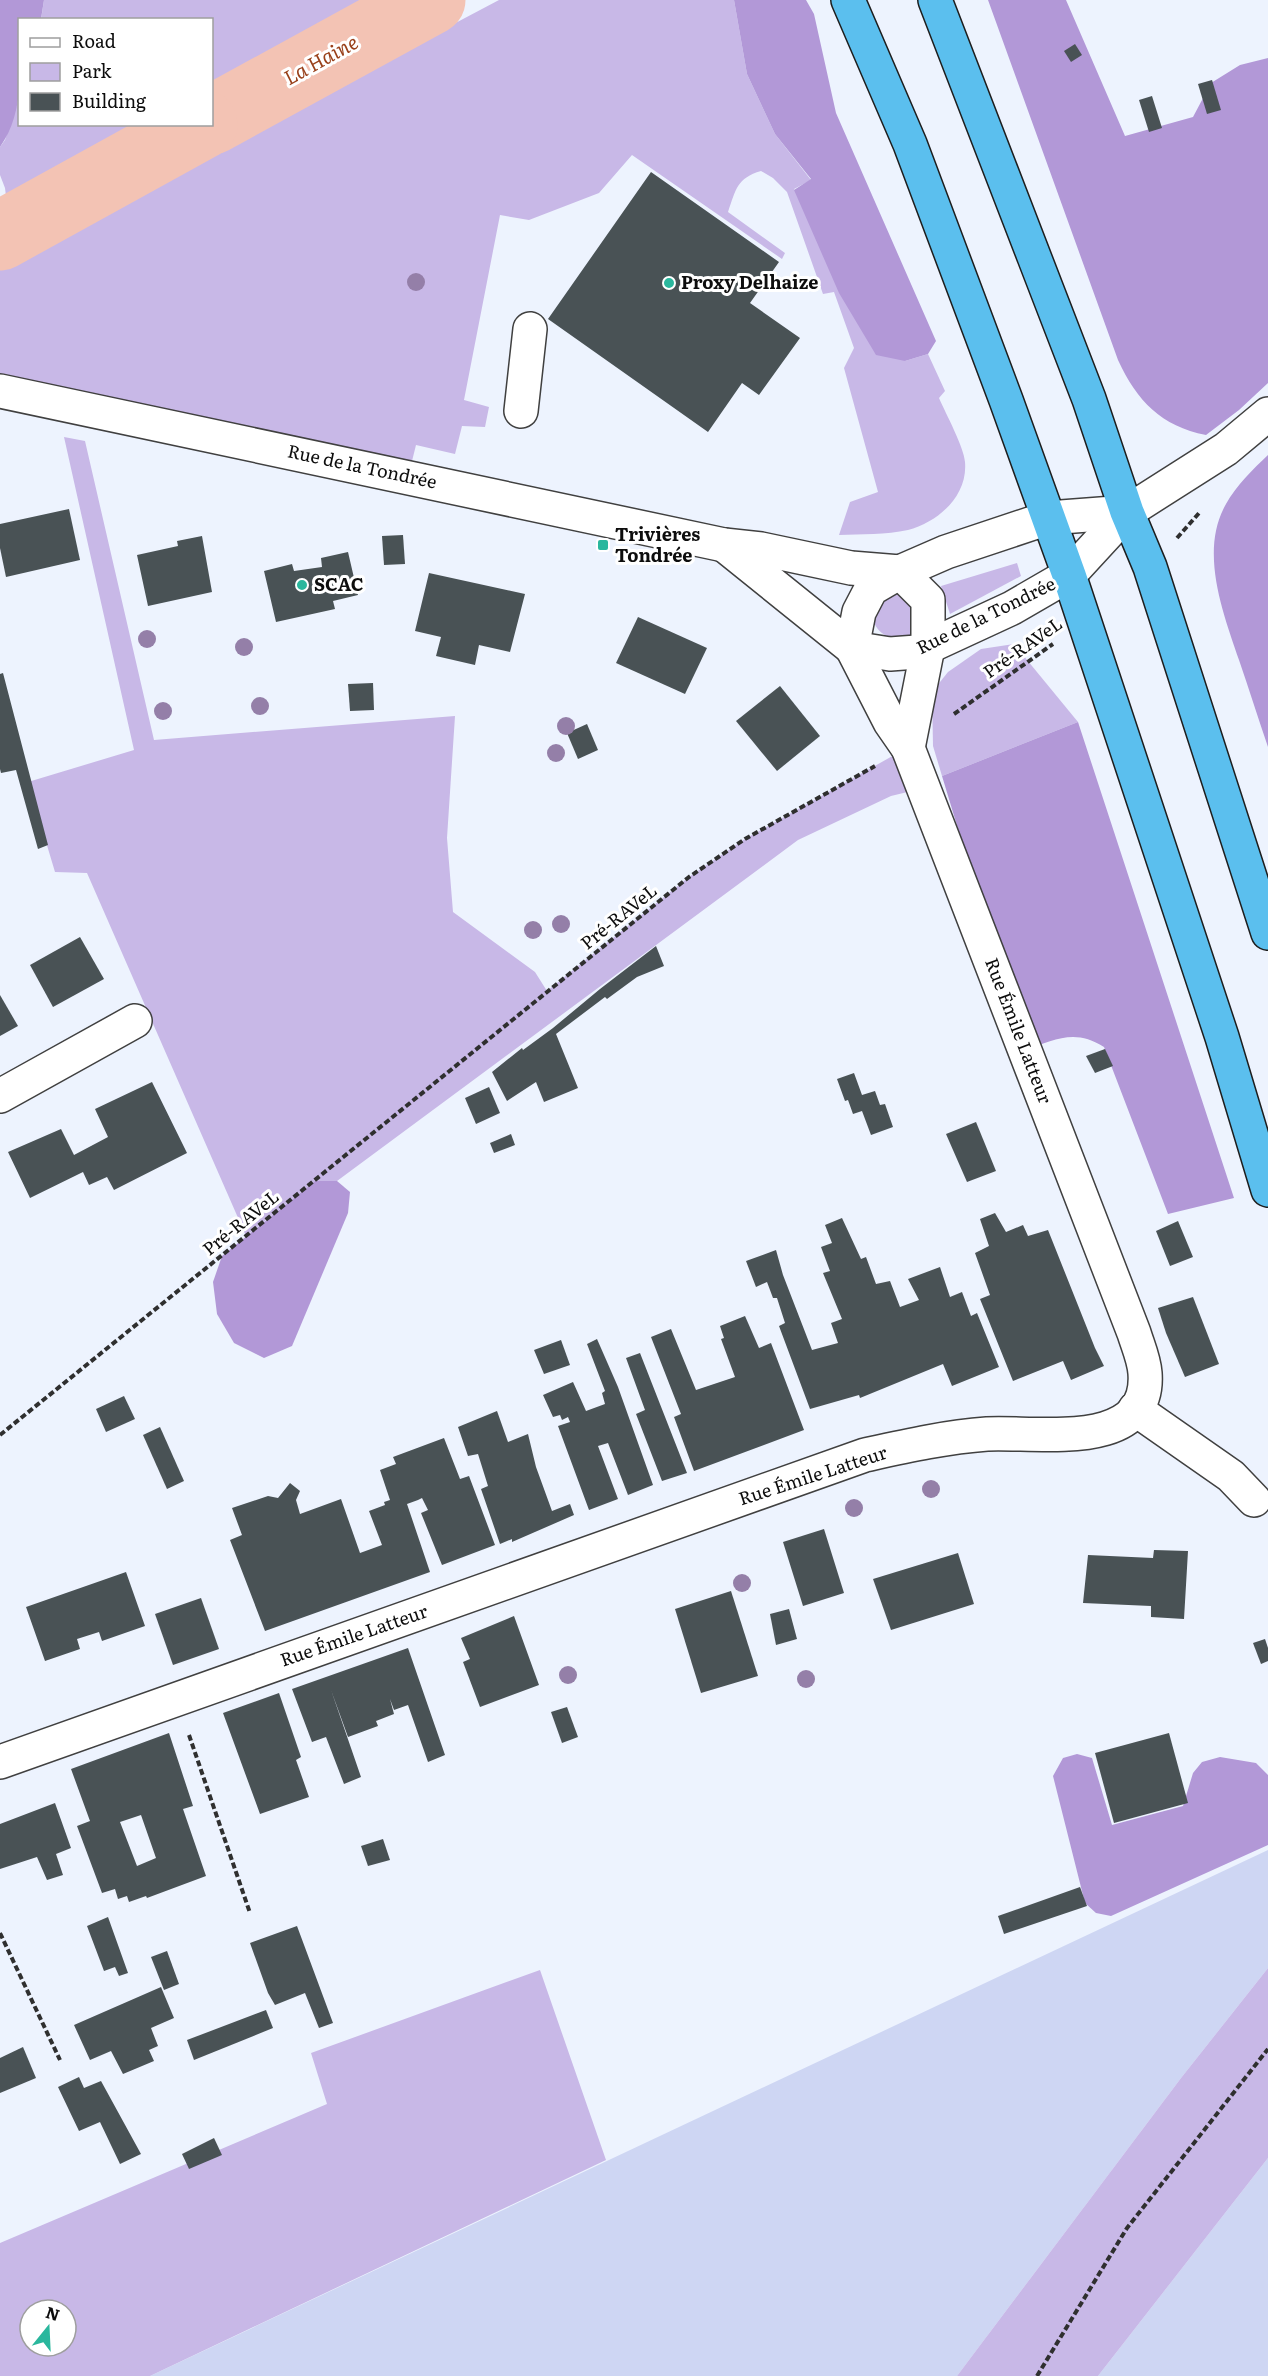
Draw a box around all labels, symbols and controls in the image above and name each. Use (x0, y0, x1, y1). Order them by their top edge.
legend (18, 18, 213, 126)
water label: La Haine (277, 26, 363, 91)
text: Road (72, 27, 116, 54)
text: Park (72, 57, 113, 84)
text: Building (72, 87, 147, 114)
place label: Proxy Delhaize (681, 268, 818, 295)
marker: Proxy Delhaize (662, 276, 676, 290)
street label: Rue de la Tondrée (285, 437, 439, 495)
place label: Trivières Tondrée (615, 520, 700, 568)
marker: Trivières Tondrée (596, 538, 610, 552)
street label: Rue de la Tondrée (911, 569, 1060, 660)
place label: SCAC (314, 570, 364, 597)
marker: SCAC (295, 578, 309, 592)
street label: Pré-RAVeL (977, 609, 1067, 684)
street label: Pré-RAVeL (574, 877, 662, 955)
street label: Rue Émile Latteur (979, 953, 1060, 1108)
street label: Pré-RAVeL (196, 1183, 284, 1261)
street label: Rue Émile Latteur (735, 1438, 891, 1511)
street label: Rue Émile Latteur (276, 1597, 431, 1673)
north arrow (18, 2298, 78, 2358)
text: N (43, 2299, 63, 2326)

